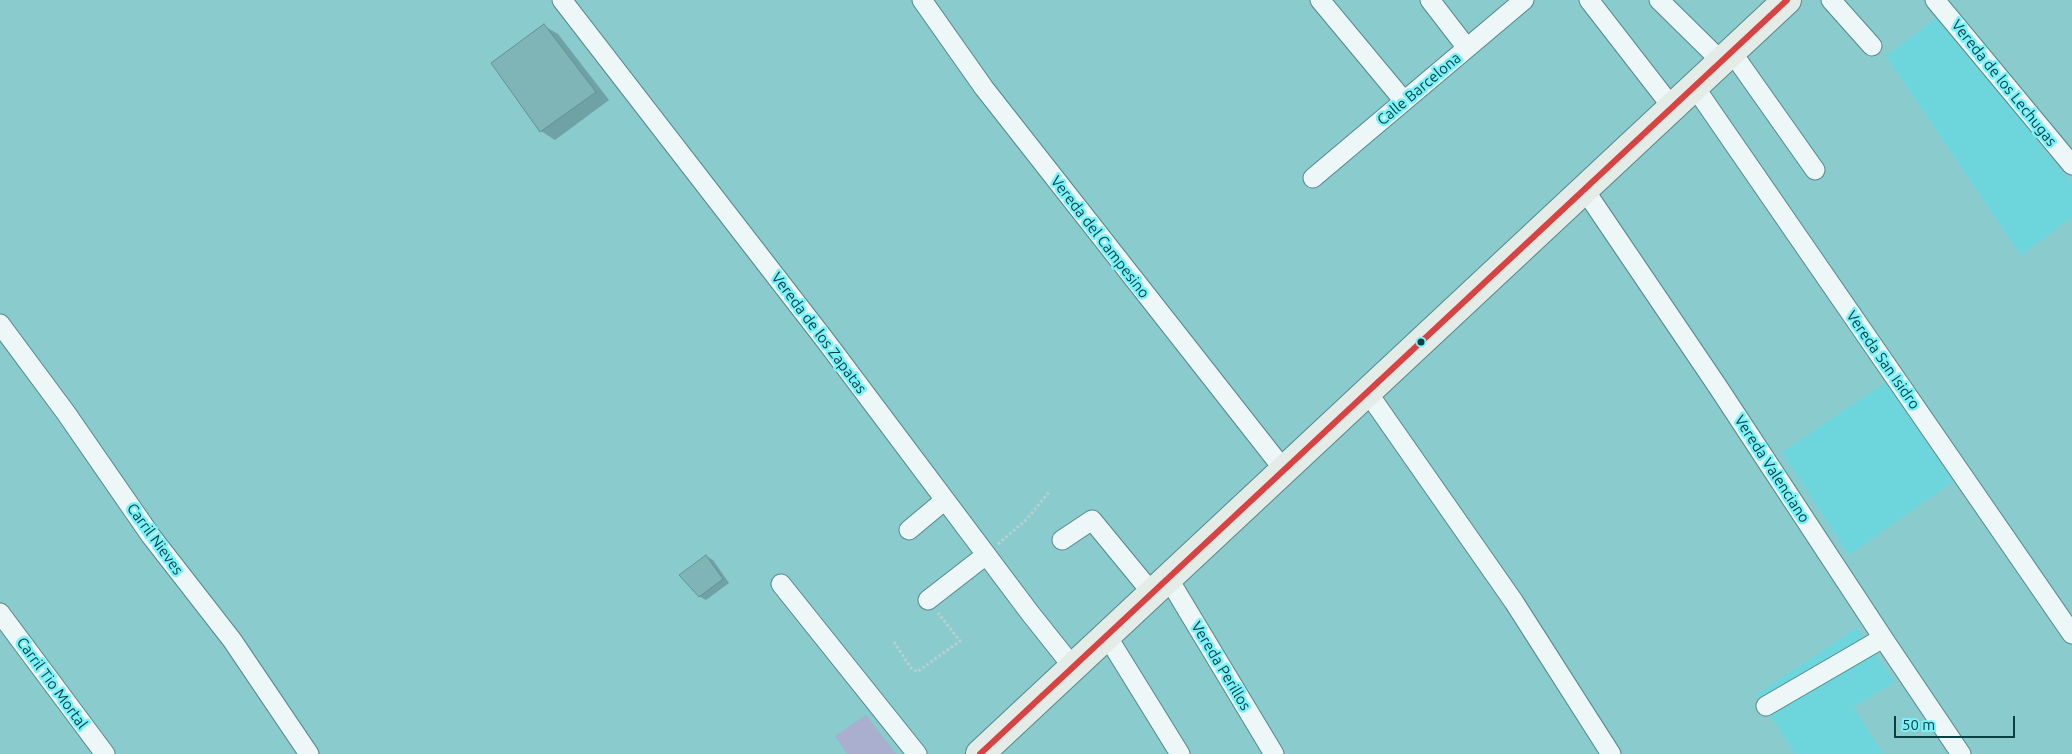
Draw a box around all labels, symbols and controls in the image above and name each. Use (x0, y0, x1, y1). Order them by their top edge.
street label: Vereda de los Lechugas (1948, 16, 2060, 150)
street label: Calle Barcelona (1374, 49, 1464, 129)
street label: Vereda del Campesino (1047, 172, 1153, 302)
street label: Vereda de los Zapatas (768, 269, 870, 397)
street label: Vereda San Isidro (1842, 307, 1924, 413)
unlabelled marker (1416, 337, 1426, 347)
street label: Vereda Valenciano (1731, 412, 1813, 526)
street label: Carril Nieves (123, 500, 187, 578)
street label: Vereda Perillos (1187, 618, 1255, 714)
street label: Carril Tio Mortal (13, 634, 91, 732)
scale bar (1897, 706, 2018, 738)
text: 50 m (1902, 716, 1935, 733)

